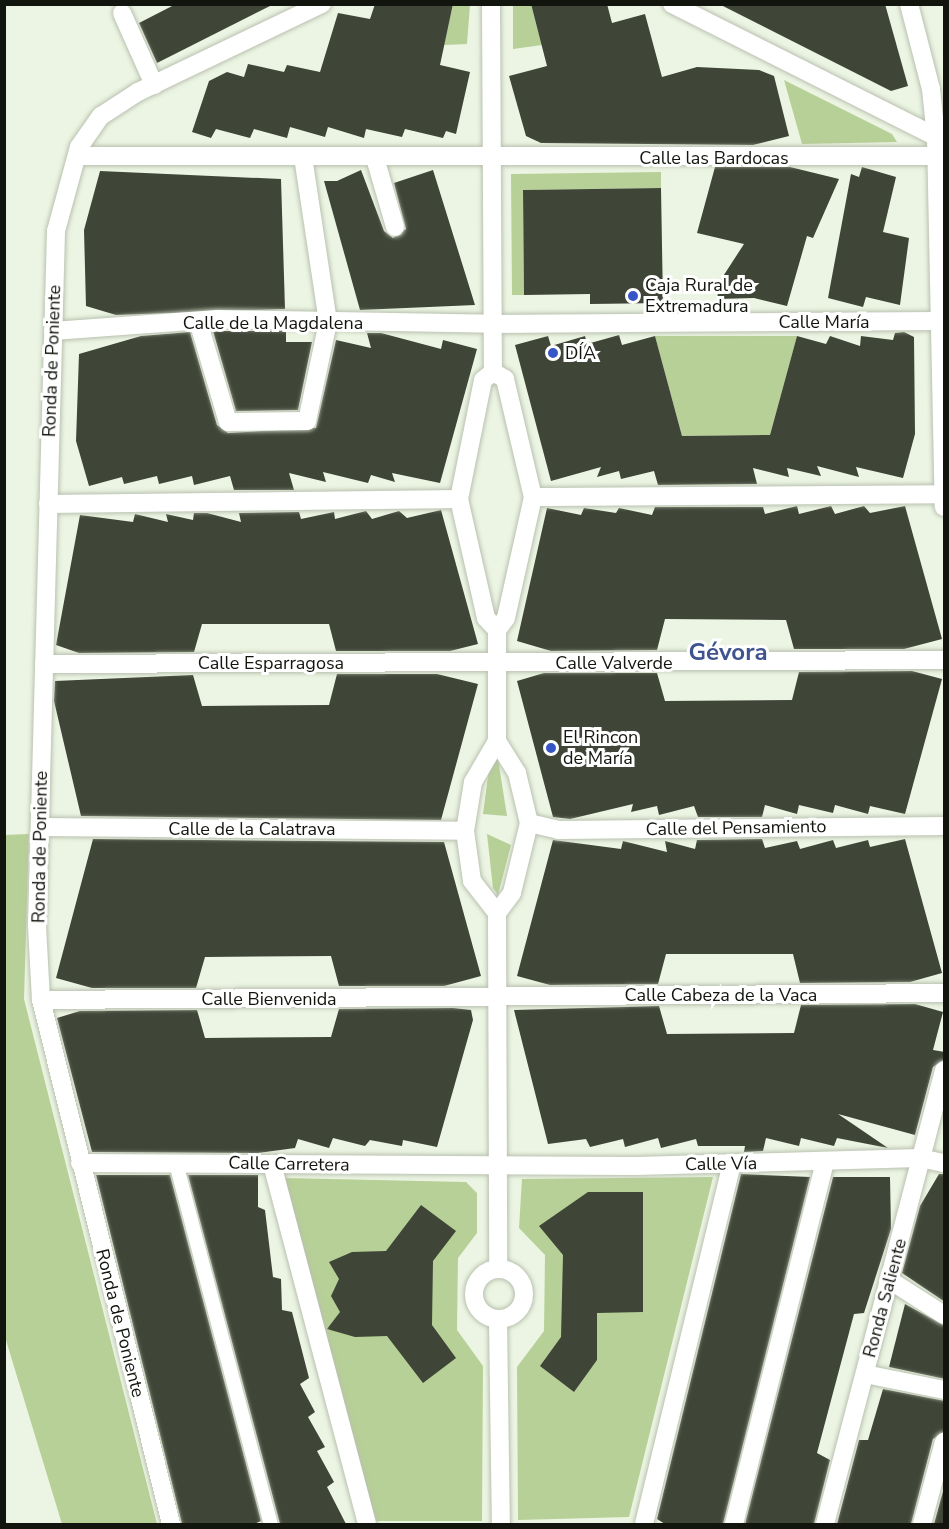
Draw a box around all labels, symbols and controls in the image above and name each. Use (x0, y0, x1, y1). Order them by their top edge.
street label: Calle las Bardocas (639, 147, 789, 169)
place label: Caja Rural de Extremadura (645, 275, 753, 318)
street label: Ronda de Poniente (39, 284, 65, 438)
marker: Caja Rural de Extremadura (626, 289, 640, 303)
street label: Calle María (778, 311, 870, 333)
street label: Calle de la Magdalena (183, 312, 363, 334)
place label: DÍA (565, 342, 596, 364)
marker: DÍA (546, 346, 560, 360)
district label: Gévora (688, 639, 768, 667)
street label: Calle Esparragosa (198, 652, 344, 674)
street label: Calle Valverde (555, 652, 673, 674)
place label: El Rincon de María (563, 727, 638, 770)
marker: El Rincon de María (544, 741, 558, 755)
street label: Ronda de Poniente (28, 771, 52, 923)
street label: Calle del Pensamiento (645, 816, 827, 840)
street label: Calle de la Calatrava (168, 818, 336, 840)
street label: Calle Cabeza de la Vaca (625, 984, 817, 1006)
street label: Calle Bienvenida (201, 988, 337, 1010)
street label: Calle Carretera (228, 1152, 350, 1176)
street label: Calle Vía (685, 1153, 757, 1175)
street label: Ronda Saliente (859, 1236, 911, 1360)
street label: Ronda de Poniente (91, 1246, 149, 1400)

